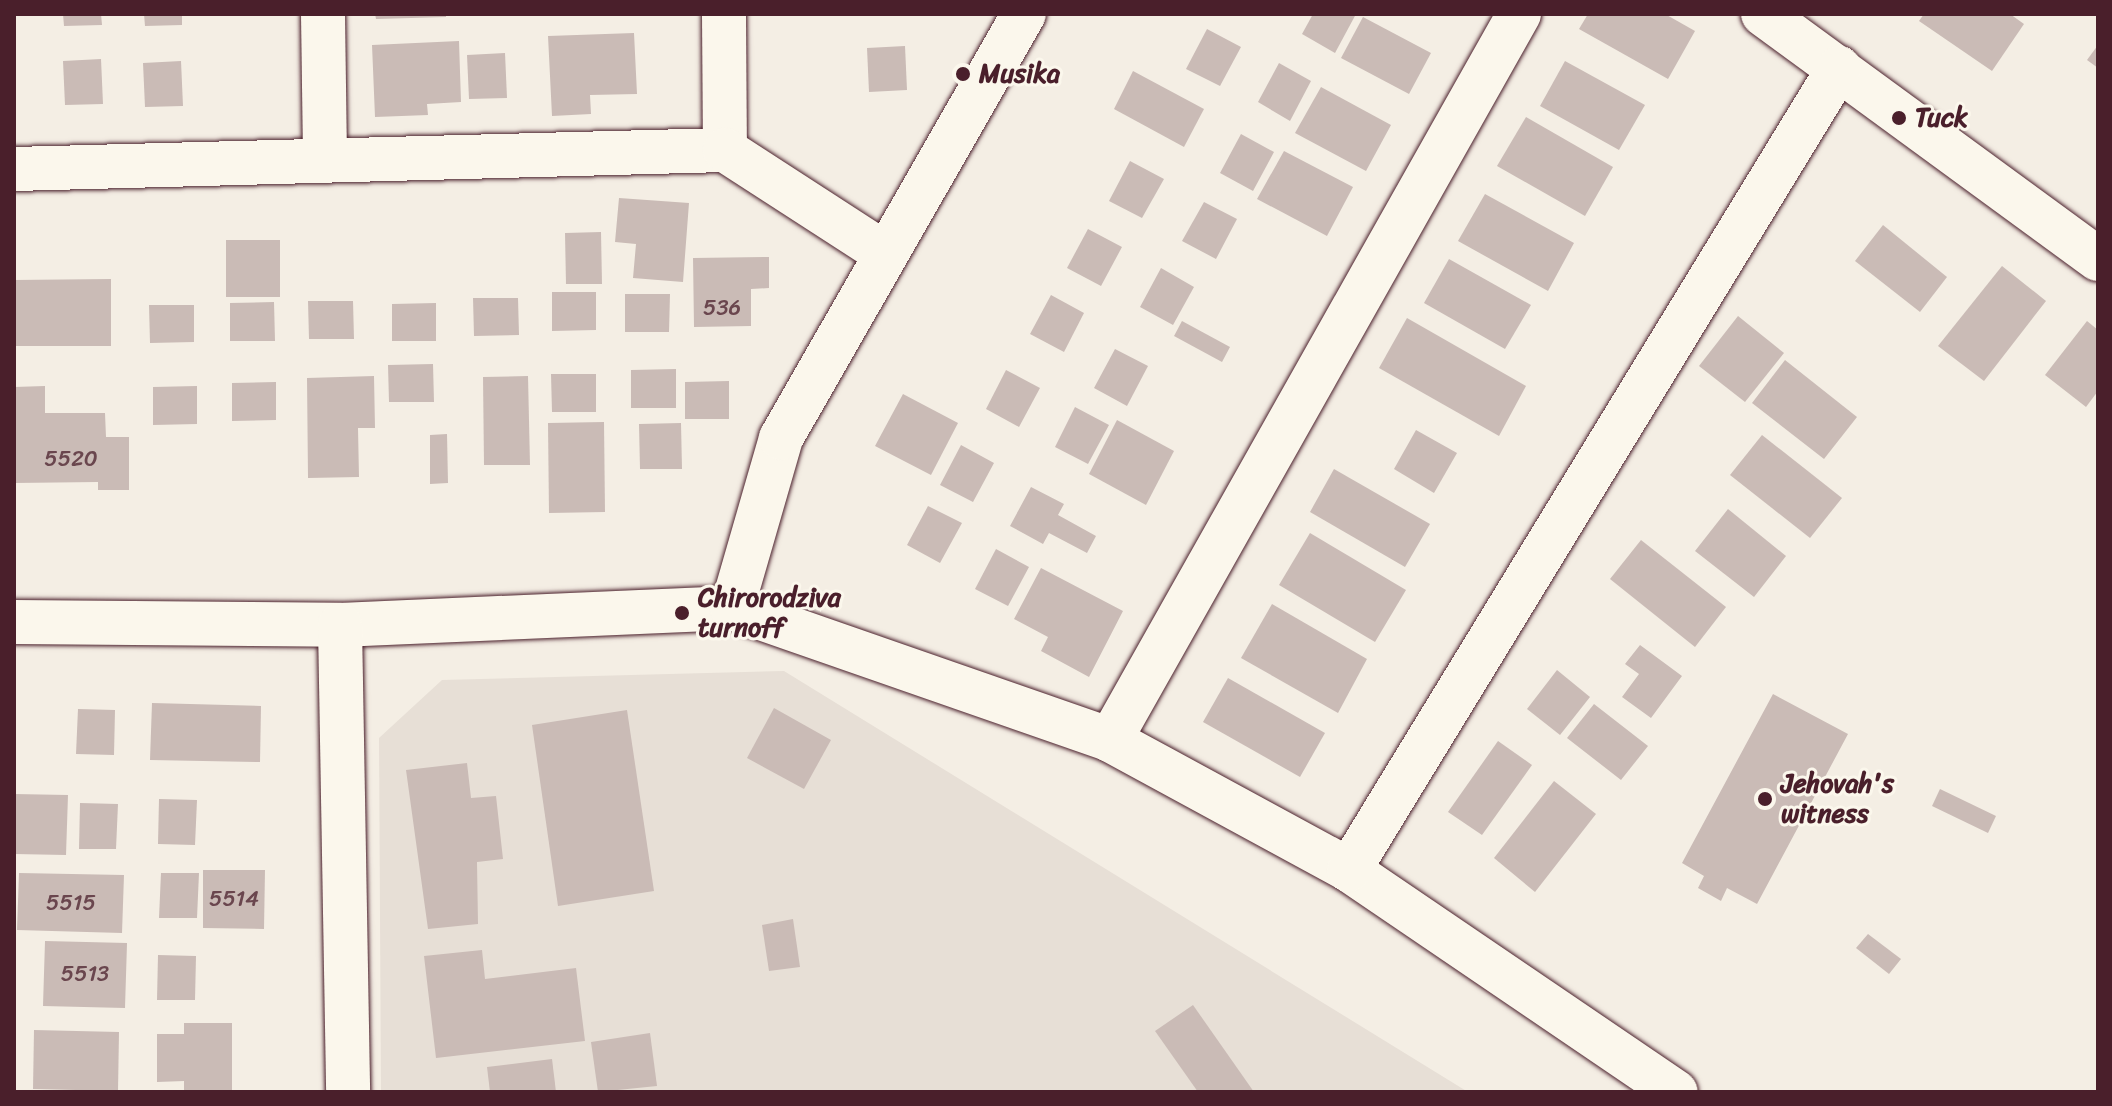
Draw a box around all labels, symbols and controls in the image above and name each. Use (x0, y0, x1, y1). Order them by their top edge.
place label: Musika (979, 58, 1060, 90)
marker: Musika (954, 65, 972, 83)
place label: Tuck (1915, 102, 1968, 134)
marker: Tuck (1890, 109, 1908, 127)
house number: 536 (703, 295, 741, 321)
house number: 5520 (44, 446, 98, 472)
place label: Chirorodziva turnoff (698, 582, 841, 644)
marker: Chirorodziva turnoff (673, 604, 691, 622)
place label: Jehovah's witness (1781, 768, 1894, 830)
marker: Jehovah's witness (1756, 790, 1774, 808)
house number: 5514 (209, 886, 259, 912)
house number: 5515 (46, 890, 96, 916)
house number: 5513 (61, 961, 109, 987)

